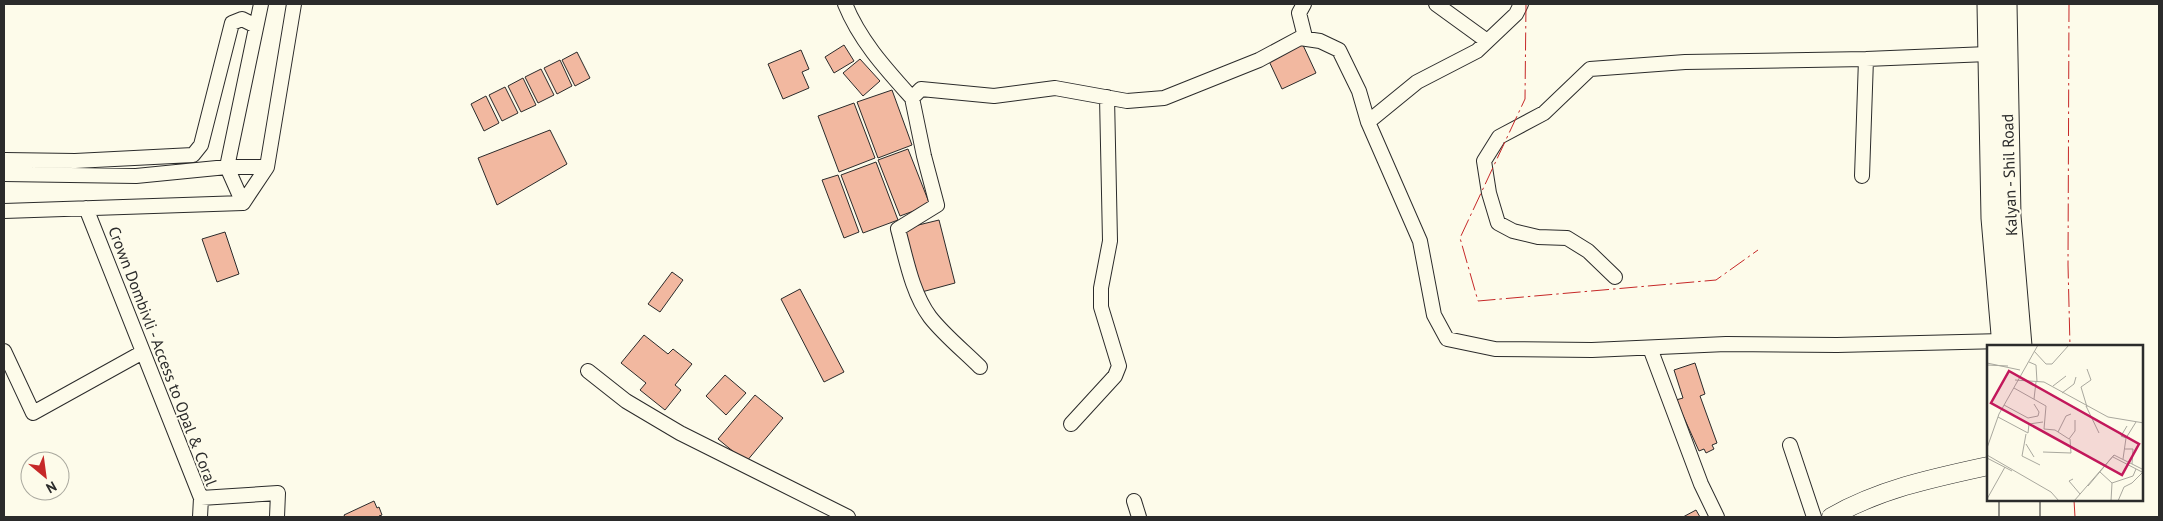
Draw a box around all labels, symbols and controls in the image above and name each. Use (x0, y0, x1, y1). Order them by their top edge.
street label: Kalyan - Shil Road (1997, 114, 2021, 236)
street label: Crown Dombivli - Access to Opal & Coral (104, 224, 222, 489)
inset map (1987, 345, 2143, 501)
north arrow (20, 451, 70, 501)
text: N (43, 477, 60, 497)

